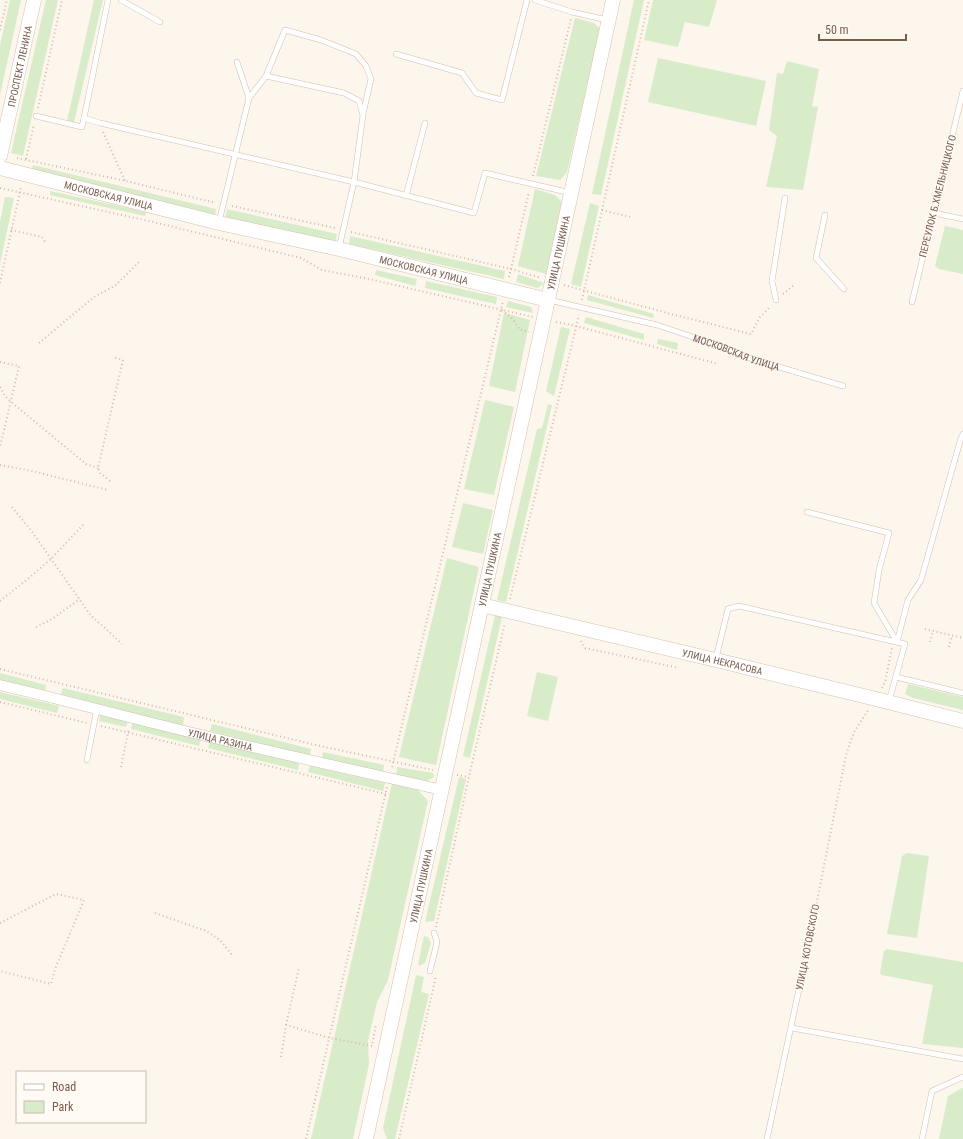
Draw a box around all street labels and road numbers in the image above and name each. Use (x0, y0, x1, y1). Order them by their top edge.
street label: ПРОСПЕКТ ЛЕНИНА (6, 24, 34, 108)
street label: ПЕРЕУЛОК Б.ХМЕЛЬНИЦКОГО (917, 134, 958, 258)
street label: МОСКОВСКАЯ УЛИЦА (63, 179, 154, 212)
street label: УЛИЦА ПУШКИНА (545, 214, 572, 291)
street label: МОСКОВСКАЯ УЛИЦА (378, 254, 470, 286)
street label: МОСКОВСКАЯ УЛИЦА (692, 332, 781, 373)
street label: УЛИЦА ПУШКИНА (477, 531, 504, 608)
street label: УЛИЦА НЕКРАСОВА (681, 647, 764, 677)
street label: УЛИЦА РАЗИНА (187, 727, 254, 753)
street label: УЛИЦА ПУШКИНА (408, 848, 435, 924)
street label: УЛИЦА КОТОВСКОГО (794, 903, 821, 991)

